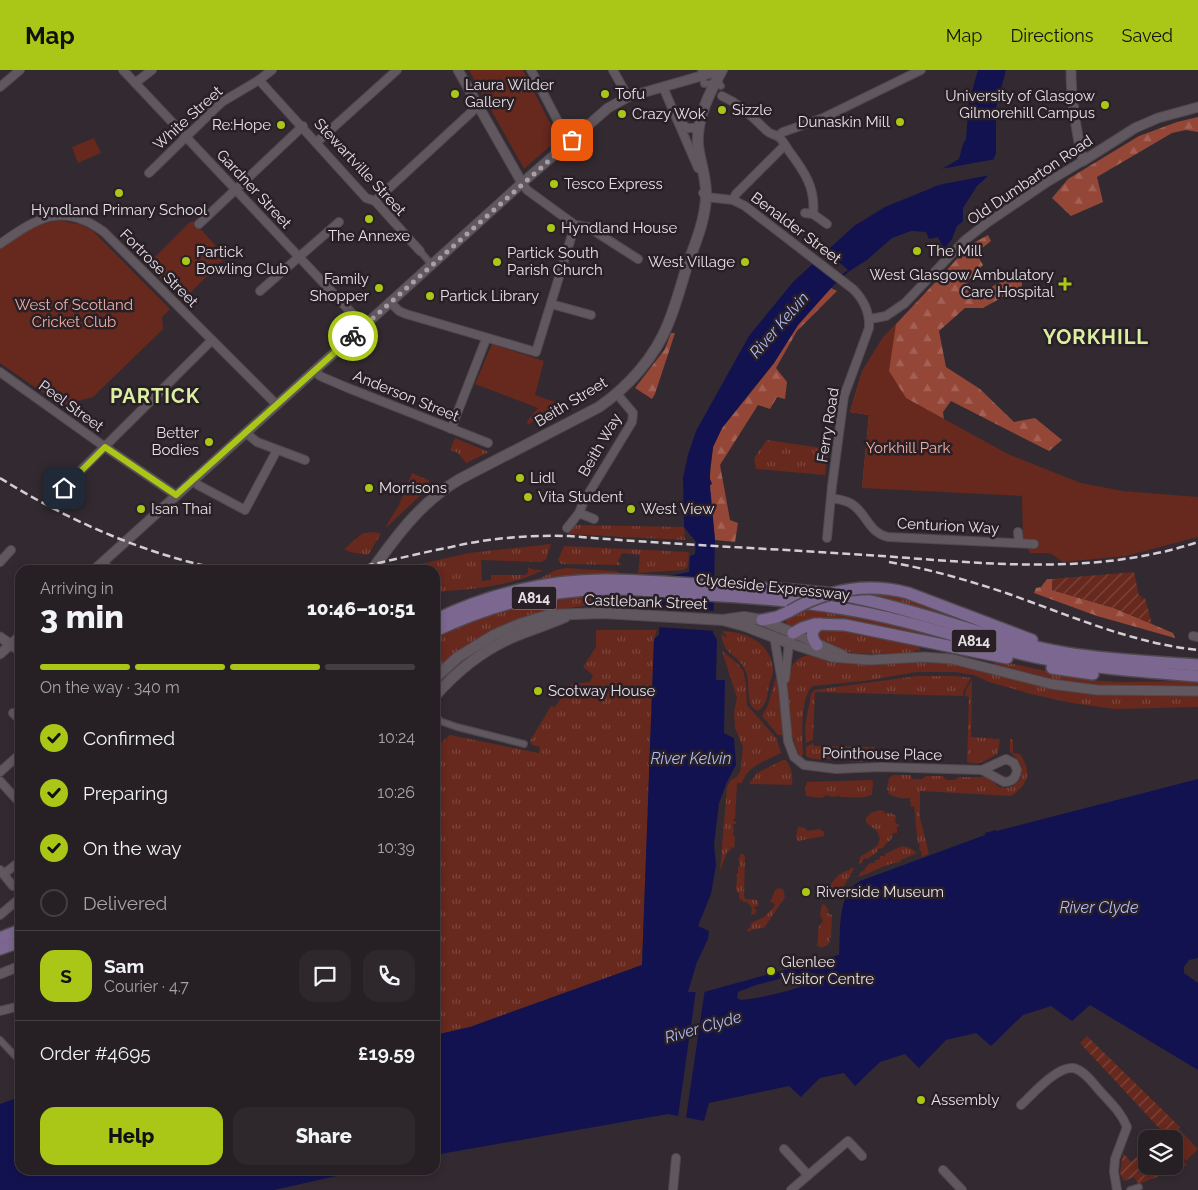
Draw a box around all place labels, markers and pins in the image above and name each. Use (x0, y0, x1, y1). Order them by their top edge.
place label: Laura Wilder Gallery (465, 76, 555, 111)
place label: Tofu (615, 85, 645, 103)
place label: University of Glasgow Gilmorehill Campus (945, 87, 1095, 122)
marker: Laura Wilder Gallery (449, 88, 461, 100)
marker: Tofu (599, 88, 611, 100)
marker: University of Glasgow Gilmorehill Campus (1099, 99, 1111, 111)
place label: Sizzle (732, 101, 772, 119)
marker: Sizzle (716, 104, 728, 116)
place label: Crazy Wok (632, 105, 706, 123)
marker: Crazy Wok (616, 108, 628, 120)
place label: Dunaskin Mill (798, 113, 891, 131)
place label: Re:Hope (212, 116, 271, 134)
marker: Dunaskin Mill (894, 116, 906, 128)
marker: Re:Hope (275, 119, 287, 131)
pin (551, 119, 593, 161)
place label: Tesco Express (564, 175, 663, 193)
marker: Tesco Express (548, 178, 560, 190)
marker: Hyndland Primary School (113, 187, 125, 199)
place label: Hyndland Primary School (31, 201, 208, 219)
marker: The Annexe (363, 213, 375, 225)
place label: Hyndland House (561, 219, 677, 237)
marker: Hyndland House (545, 222, 557, 234)
place label: The Annexe (328, 227, 410, 245)
place label: The Mill (927, 242, 983, 260)
place label: Partick Bowling Club (196, 243, 289, 278)
place label: Partick South Parish Church (507, 244, 603, 279)
marker: The Mill (911, 245, 923, 257)
place label: West Village (648, 253, 735, 271)
marker: Partick Bowling Club (180, 255, 192, 267)
marker: Partick South Parish Church (491, 256, 503, 268)
marker: West Village (739, 256, 751, 268)
place label: West Glasgow Ambulatory Care Hospital (870, 266, 1055, 301)
place label: Family Shopper (310, 270, 370, 305)
marker: West Glasgow Ambulatory Care Hospital (1058, 277, 1072, 291)
marker: Family Shopper (373, 282, 385, 294)
place label: Partick Library (440, 287, 539, 305)
marker: Partick Library (424, 290, 436, 302)
place label: Better Bodies (151, 424, 200, 459)
marker: Better Bodies (203, 436, 215, 448)
pin (43, 467, 85, 509)
place label: Lidl (530, 469, 556, 487)
marker: Lidl (514, 472, 526, 484)
place label: Morrisons (379, 479, 447, 497)
marker: Morrisons (363, 482, 375, 494)
place label: Vita Student (538, 488, 623, 506)
marker: Vita Student (522, 491, 534, 503)
place label: Isan Thai (151, 500, 212, 518)
place label: West View (641, 500, 714, 518)
marker: Isan Thai (135, 503, 147, 515)
marker: West View (625, 503, 637, 515)
place label: Scotway House (548, 682, 656, 700)
marker: Scotway House (532, 685, 544, 697)
place label: Riverside Museum (816, 883, 944, 901)
marker: Riverside Museum (800, 886, 812, 898)
place label: Glenlee Visitor Centre (781, 953, 874, 988)
marker: Glenlee Visitor Centre (765, 965, 777, 977)
place label: Assembly (931, 1091, 999, 1109)
marker: Assembly (915, 1094, 927, 1106)

